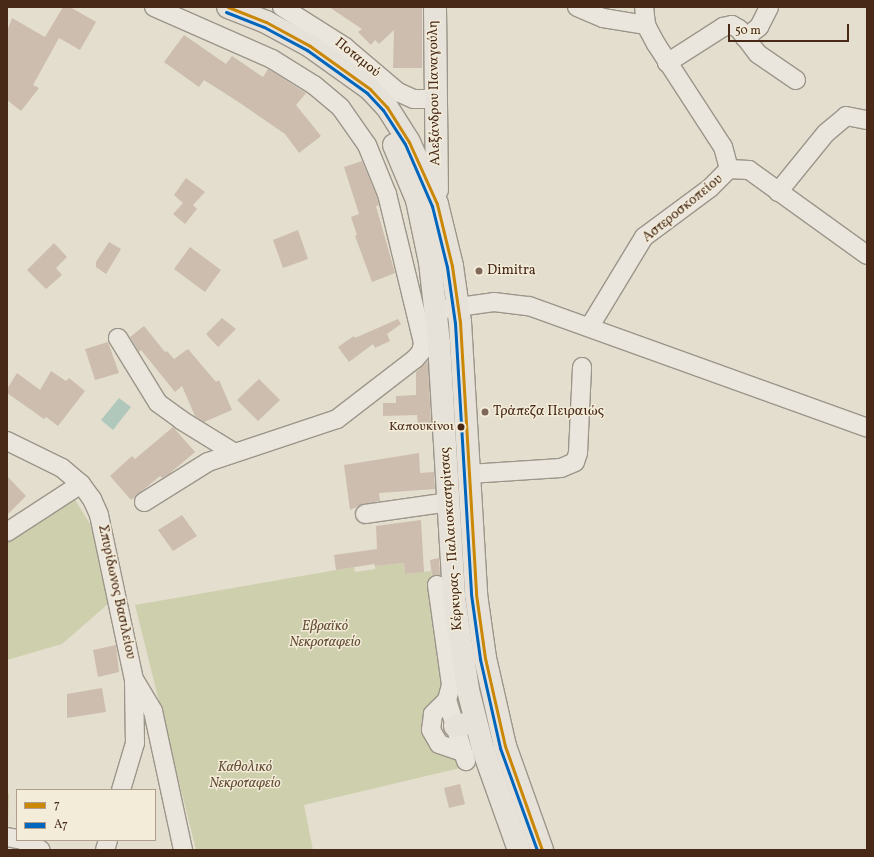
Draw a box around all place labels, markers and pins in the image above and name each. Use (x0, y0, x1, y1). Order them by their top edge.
place label: Dimitra (487, 263, 536, 279)
marker: Dimitra (474, 266, 484, 276)
place label: Τράπεζα Πειραιώς (493, 404, 604, 420)
marker: Τράπεζα Πειραιώς (480, 407, 490, 417)
place label: Καπουκίνοι (389, 419, 454, 435)
marker: Καπουκίνοι (456, 422, 466, 432)

